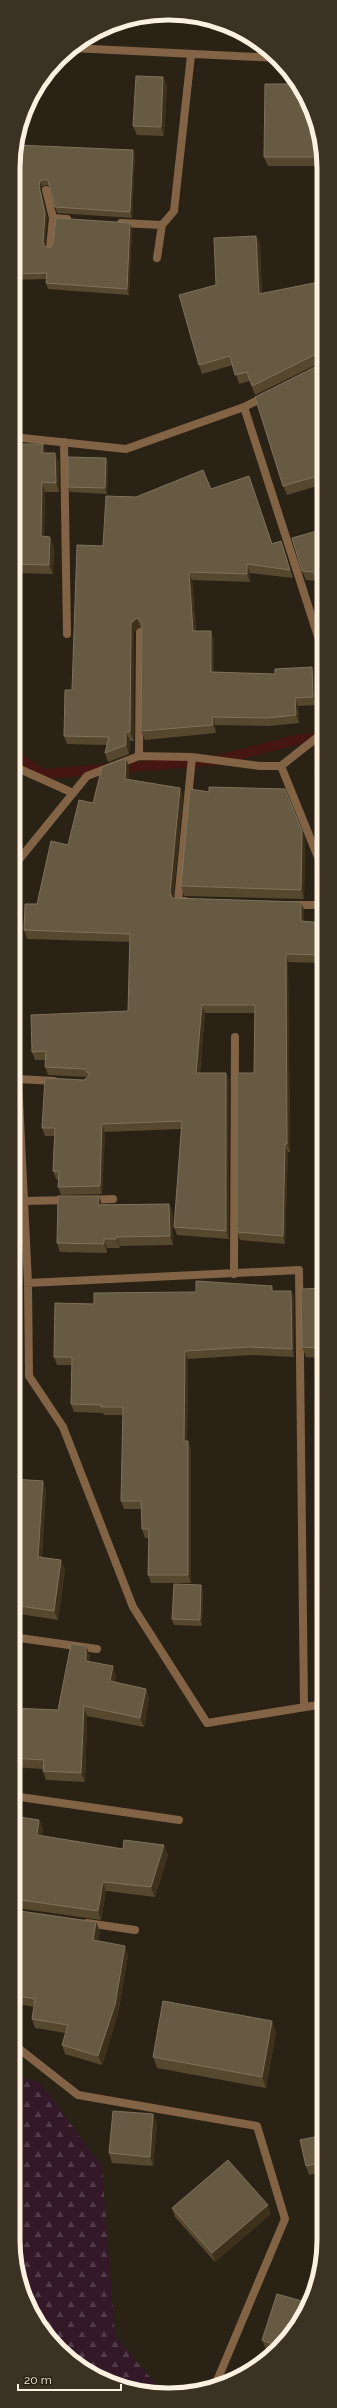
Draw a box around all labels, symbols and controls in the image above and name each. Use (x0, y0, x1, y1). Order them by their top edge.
scale bar (18, 2366, 121, 2392)
text: 20 m (24, 2373, 52, 2387)

